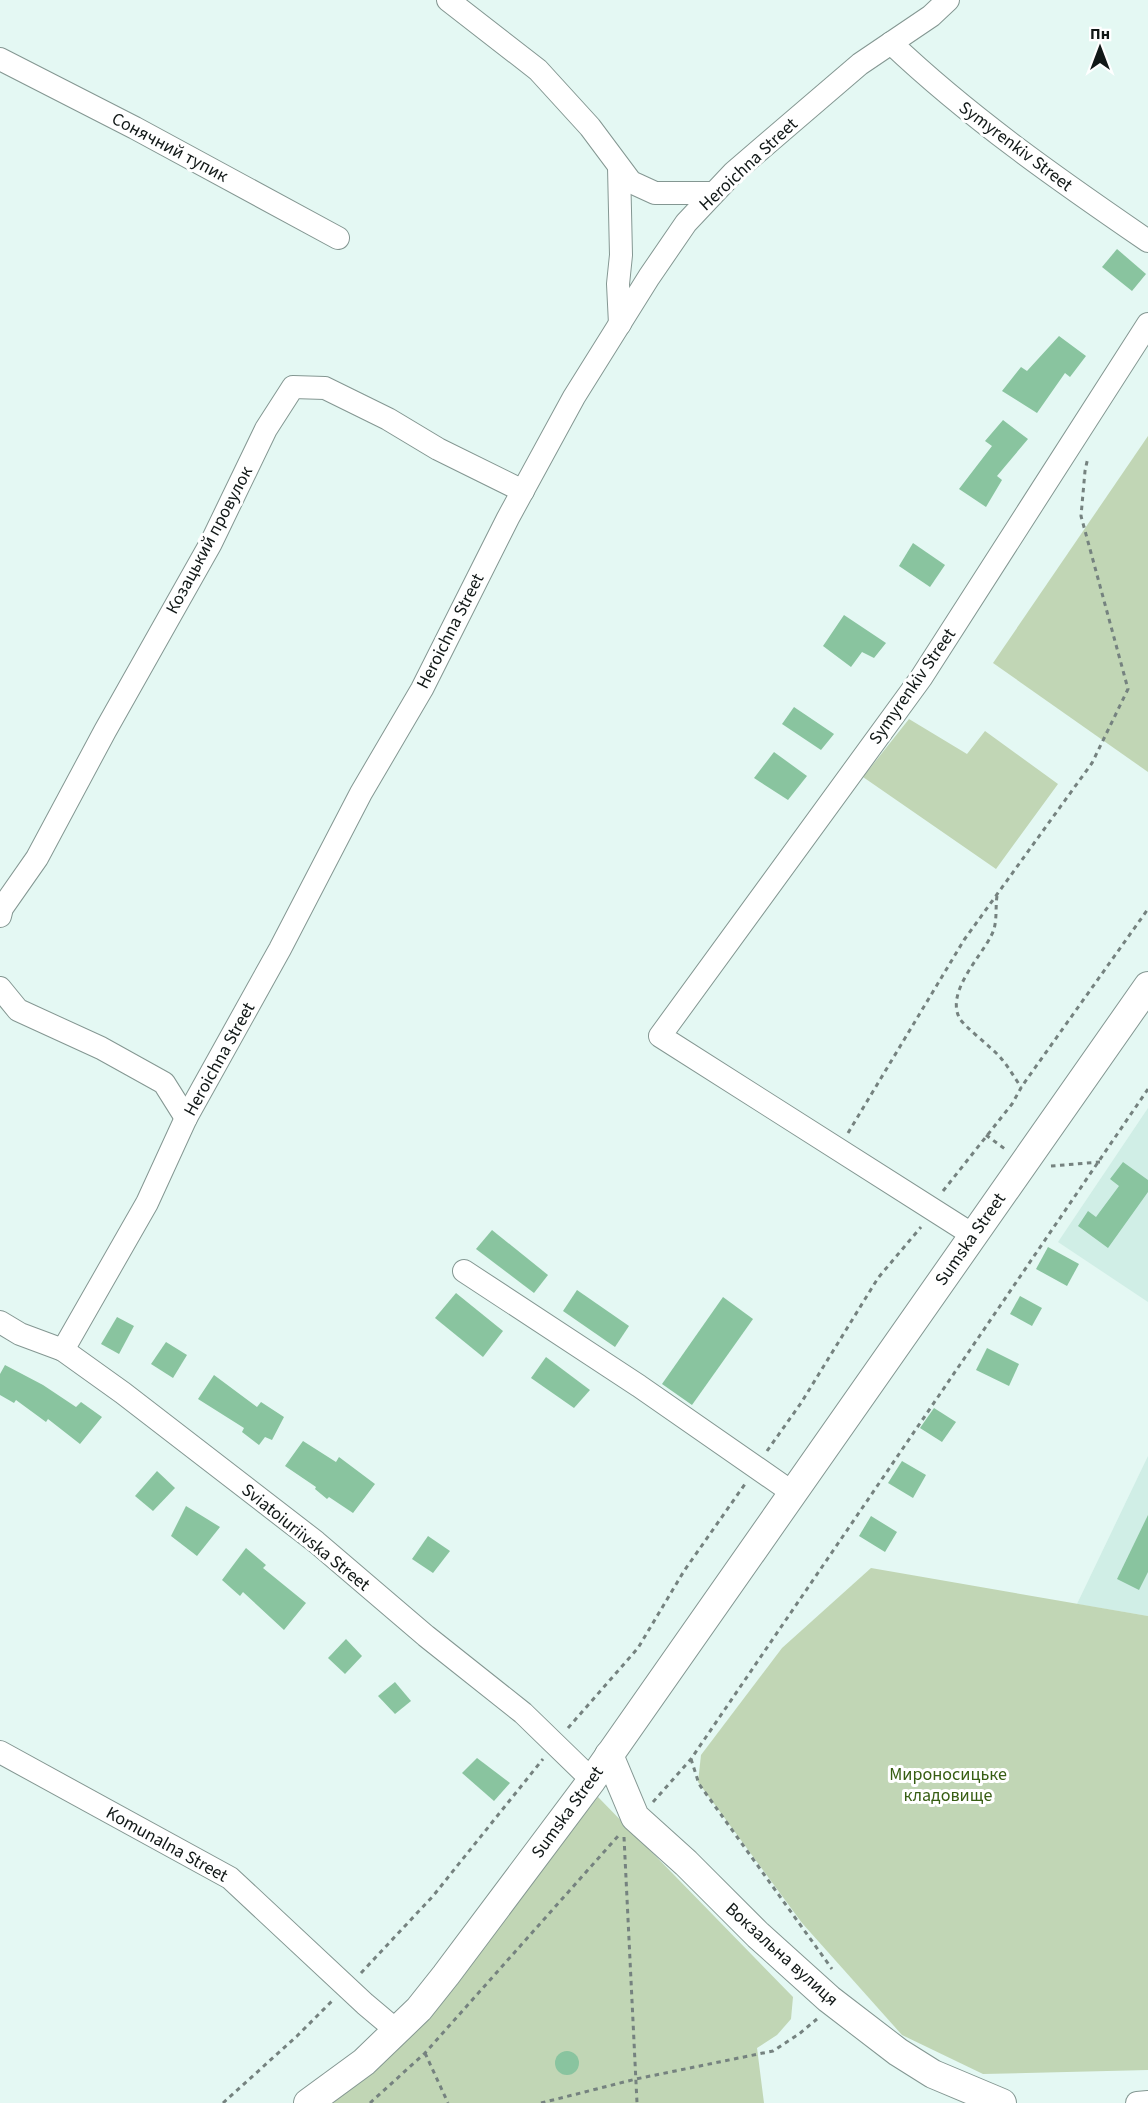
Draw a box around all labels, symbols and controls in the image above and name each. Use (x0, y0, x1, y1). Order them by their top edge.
north arrow (1070, 18, 1130, 78)
text: Пн (1090, 23, 1110, 45)
street label: Symyrenkiv Street (954, 95, 1078, 197)
street label: Сонячний тупик (107, 106, 232, 189)
street label: Heroichna Street (694, 112, 803, 217)
street label: Козацький провулок (160, 462, 259, 619)
street label: Heroichna Street (411, 569, 490, 693)
street label: Symyrenkiv Street (863, 623, 962, 749)
street label: Heroichna Street (178, 998, 261, 1121)
street label: Sumska Street (929, 1188, 1012, 1291)
street label: Sviatoiuriivska Street (236, 1478, 375, 1597)
street label: Sumska Street (525, 1761, 609, 1863)
park label: Мироносицьке кладовище (889, 1762, 1007, 1808)
street label: Komunalna Street (101, 1801, 232, 1888)
street label: Вокзальна вулиця (720, 1897, 844, 2012)

